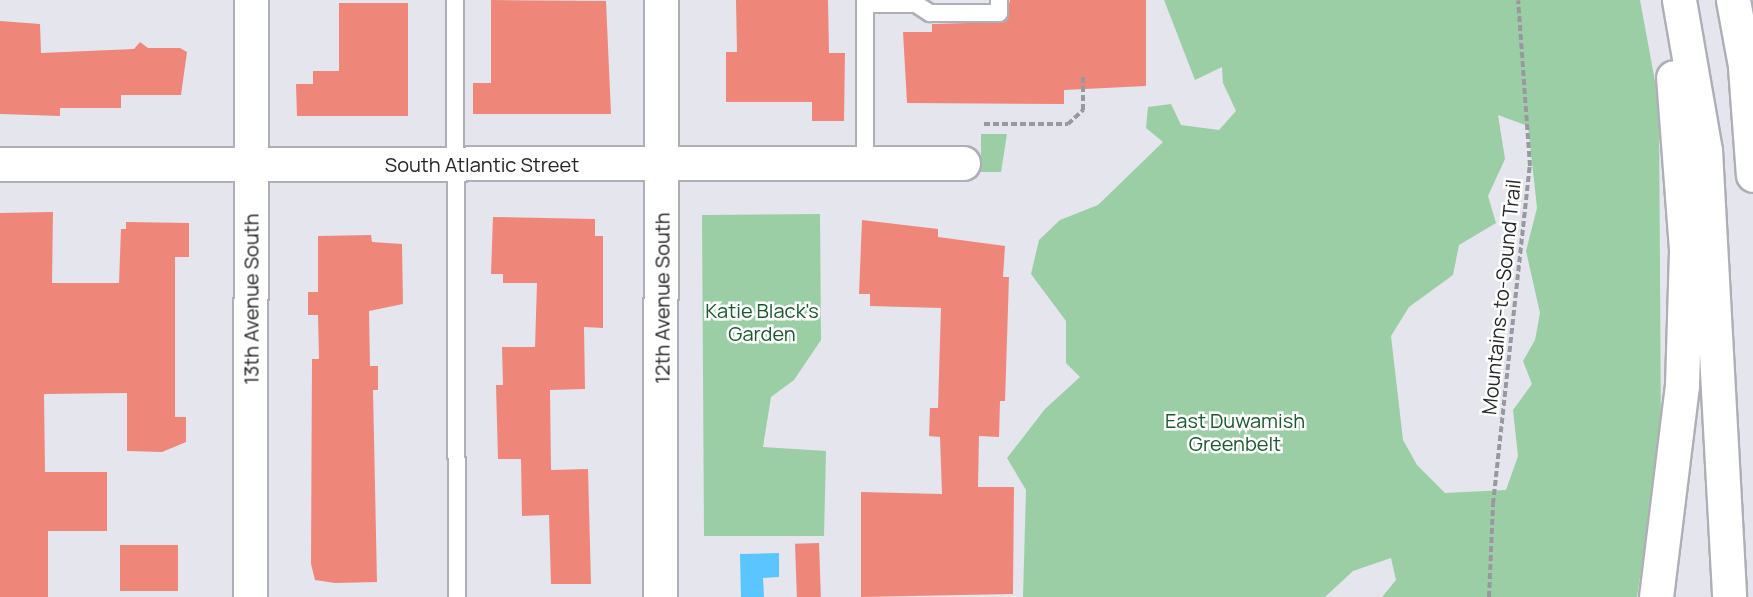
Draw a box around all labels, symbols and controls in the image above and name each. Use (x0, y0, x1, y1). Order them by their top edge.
street label: South Atlantic Street (385, 152, 579, 176)
street label: Mountains-to-Sound Trail (1477, 178, 1525, 416)
street label: 12th Avenue South (650, 212, 674, 384)
street label: 13th Avenue South (239, 213, 263, 385)
park label: Katie Black's Garden (705, 299, 819, 346)
park label: East Duwamish Greenbelt (1165, 408, 1305, 455)

